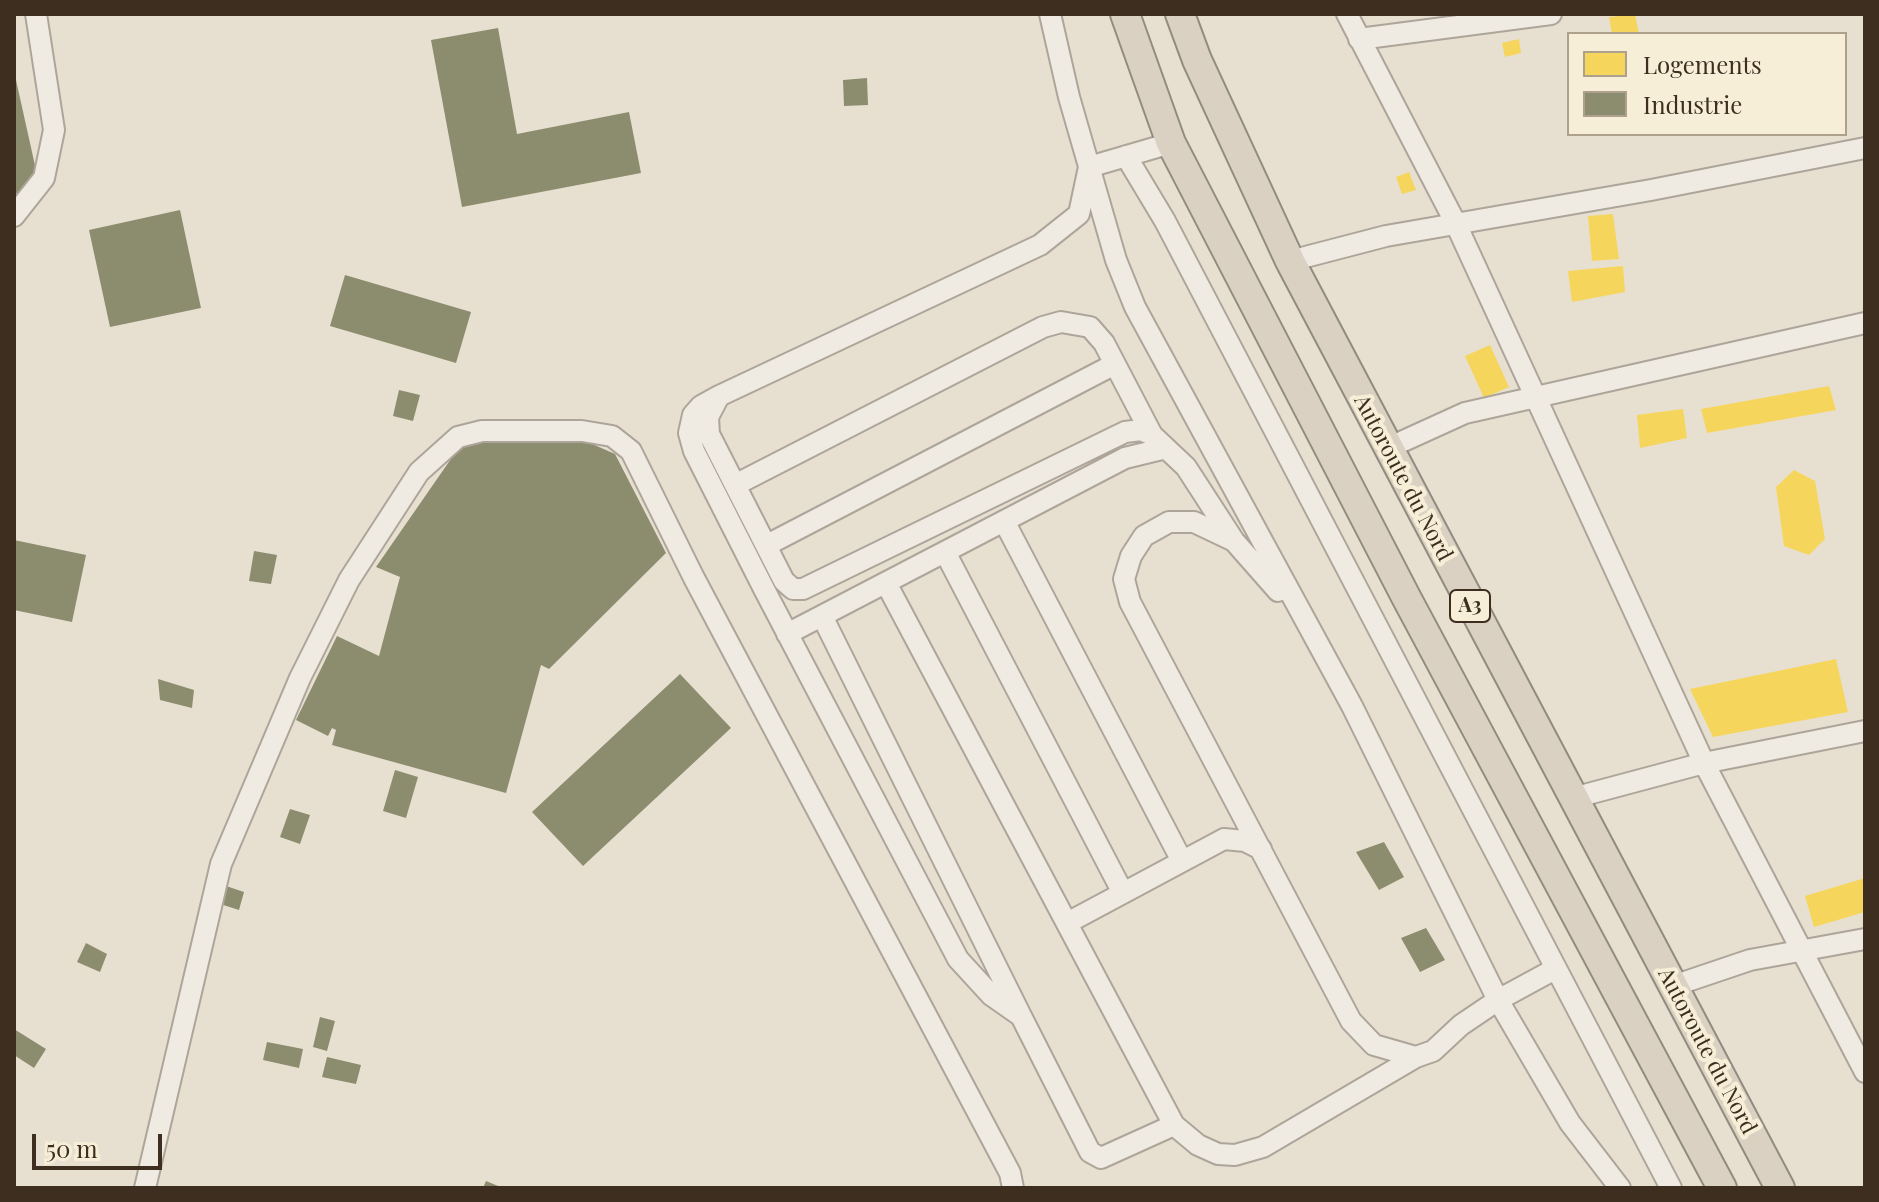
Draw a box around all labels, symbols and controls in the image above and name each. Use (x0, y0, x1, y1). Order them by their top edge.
legend (1567, 32, 1847, 136)
text: Logements (1643, 48, 1762, 80)
text: Industrie (1643, 88, 1742, 120)
street label: Autoroute du Nord (1348, 390, 1458, 566)
road number: A3 (1450, 590, 1490, 622)
street label: Autoroute du Nord (1652, 963, 1762, 1139)
scale bar (36, 1118, 166, 1168)
text: 50 m (46, 1132, 98, 1164)

